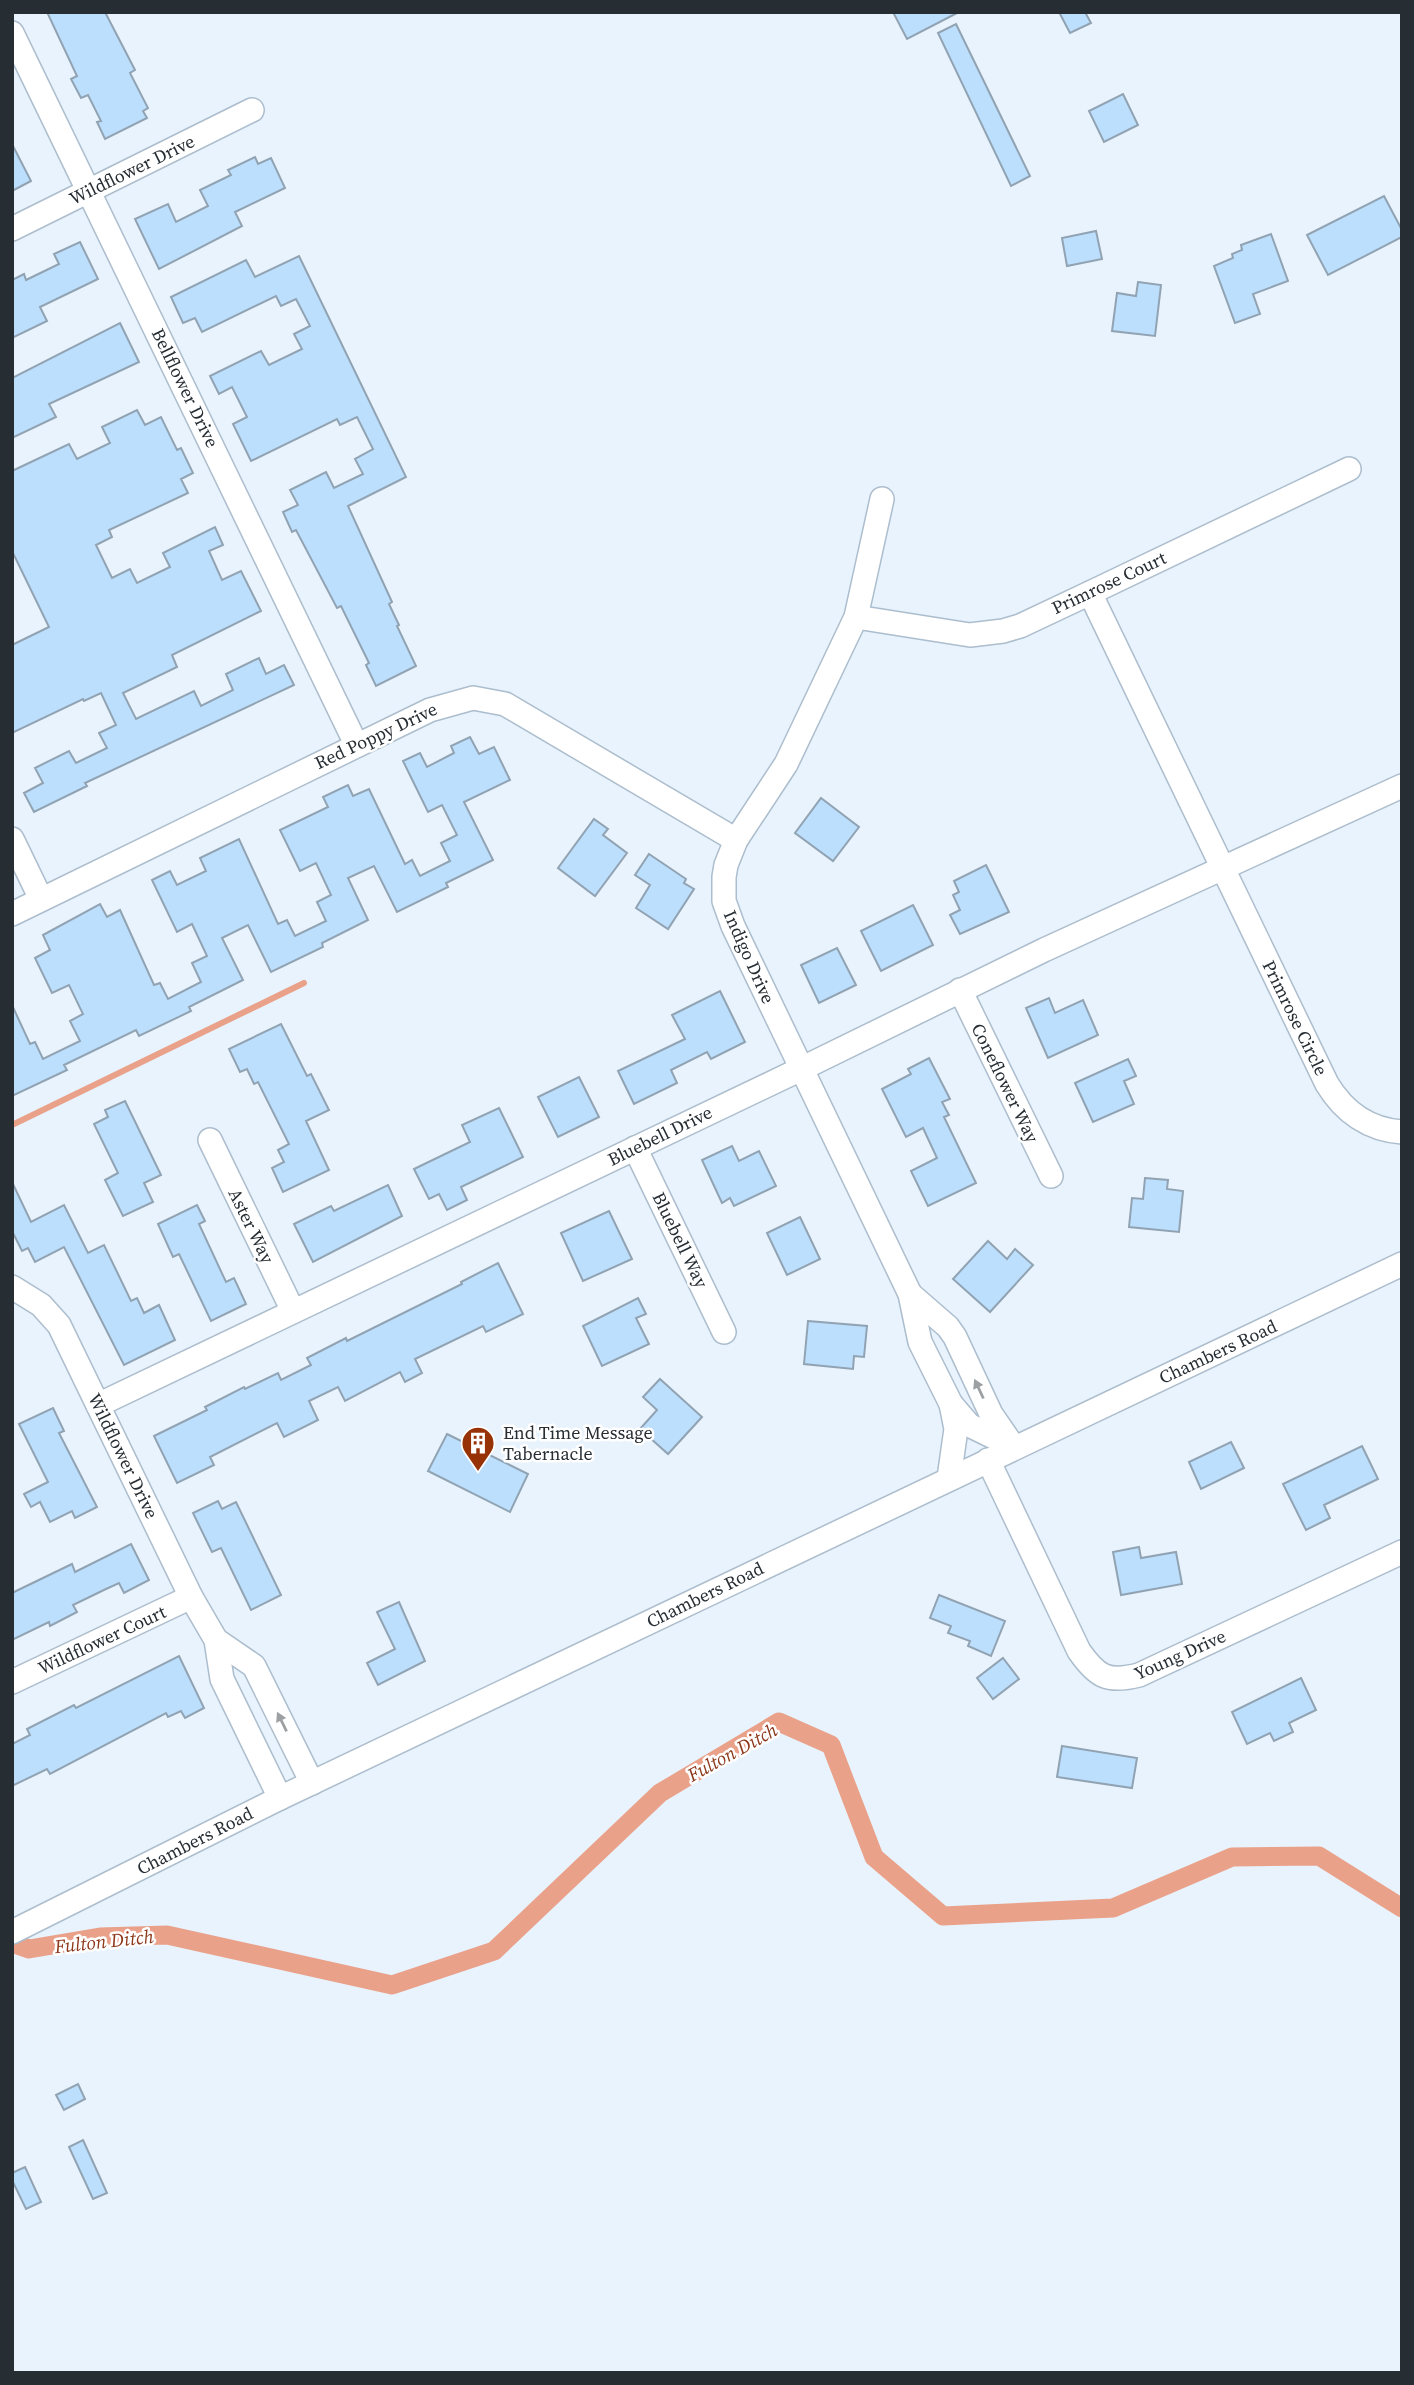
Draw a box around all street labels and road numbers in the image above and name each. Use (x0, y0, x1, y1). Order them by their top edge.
street label: Wildflower Drive (65, 128, 199, 211)
street label: Bellflower Drive (146, 324, 225, 452)
street label: Primrose Court (1048, 545, 1170, 620)
street label: Red Poppy Drive (310, 696, 441, 775)
street label: Indigo Drive (718, 906, 781, 1007)
street label: Primrose Circle (1257, 956, 1334, 1080)
street label: Coneflower Way (966, 1019, 1046, 1147)
street label: Bluebell Drive (603, 1099, 716, 1172)
street label: Aster Way (223, 1184, 281, 1268)
street label: Bluebell Way (646, 1188, 715, 1293)
street label: Chambers Road (1155, 1313, 1281, 1390)
street label: Wildflower Drive (82, 1389, 165, 1523)
street label: Chambers Road (642, 1555, 767, 1634)
street label: Wildflower Court (34, 1599, 170, 1680)
street label: Young Drive (1130, 1623, 1230, 1686)
street label: Chambers Road (132, 1801, 257, 1881)

